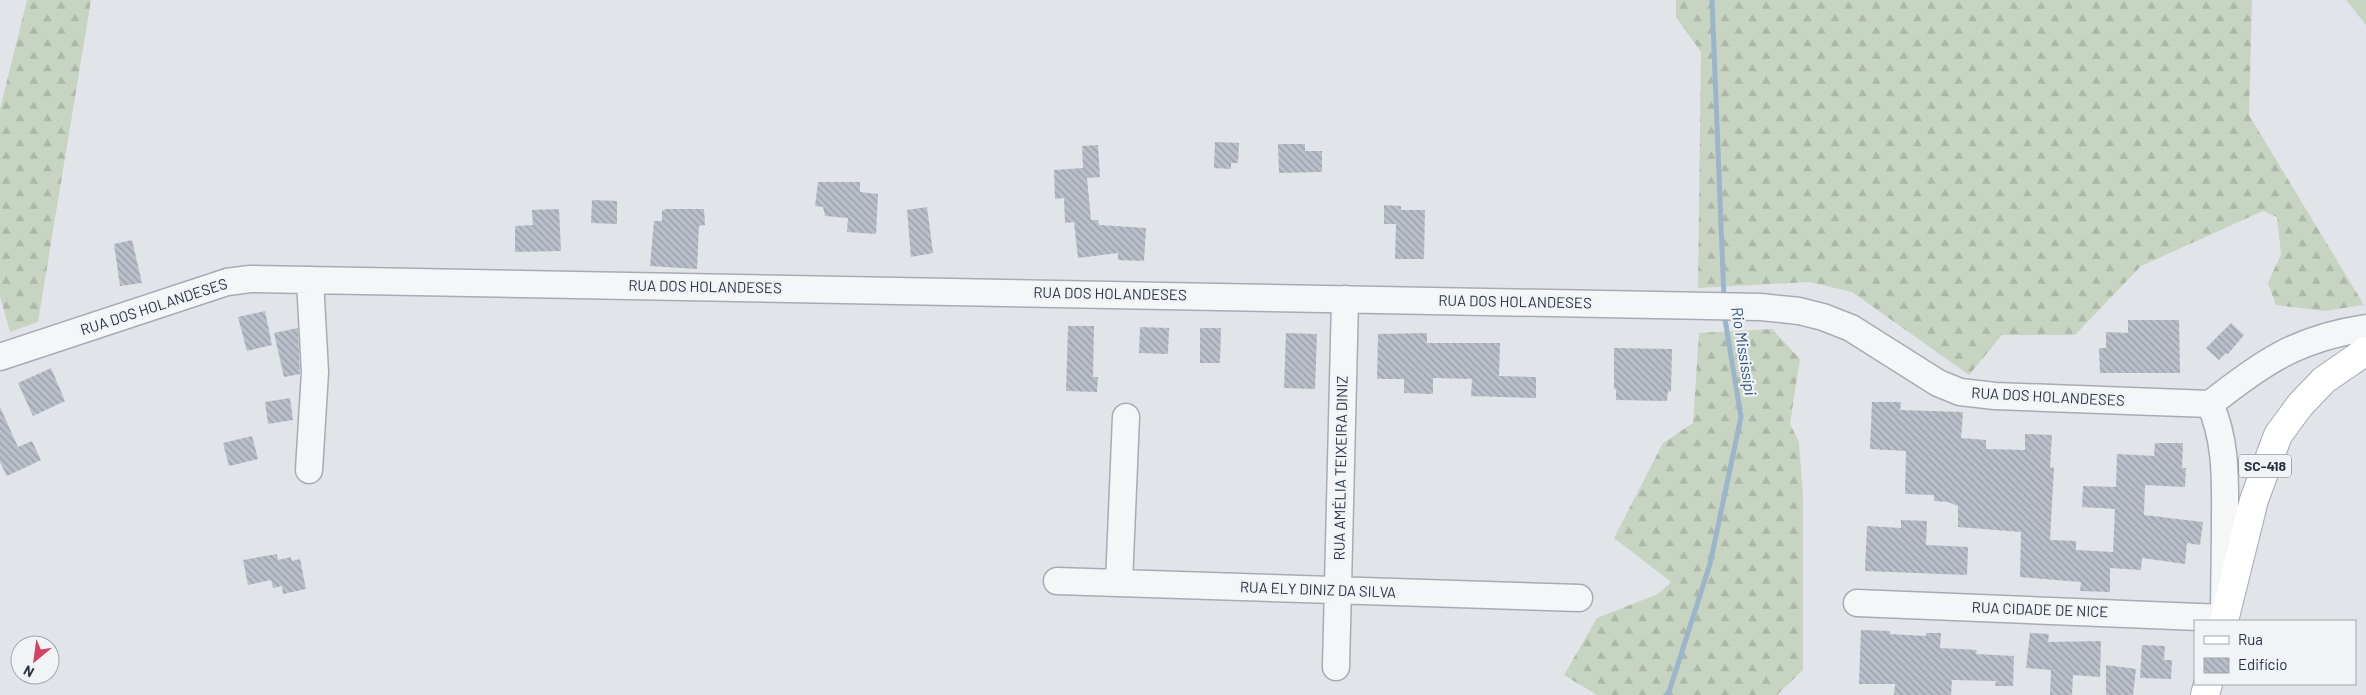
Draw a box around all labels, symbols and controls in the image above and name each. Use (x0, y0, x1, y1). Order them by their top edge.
street label: RUA DOS HOLANDESES (78, 274, 229, 338)
street label: RUA DOS HOLANDESES (628, 276, 782, 296)
street label: RUA DOS HOLANDESES (1033, 283, 1187, 303)
street label: RUA DOS HOLANDESES (1438, 291, 1592, 311)
water label: Rio Mississípi (1728, 305, 1761, 397)
street label: RUA AMÉLIA TEIXEIRA DINIZ (1329, 375, 1351, 561)
street label: RUA DOS HOLANDESES (1971, 383, 2125, 409)
road number: SC-418 (2239, 454, 2291, 478)
street label: RUA ELY DINIZ DA SILVA (1240, 577, 1396, 601)
street label: RUA CIDADE DE NICE (1971, 598, 2109, 620)
legend (2194, 620, 2356, 685)
text: Rua (2238, 630, 2263, 648)
north arrow (10, 635, 60, 685)
text: Edifício (2238, 655, 2287, 673)
text: N (20, 662, 37, 681)

